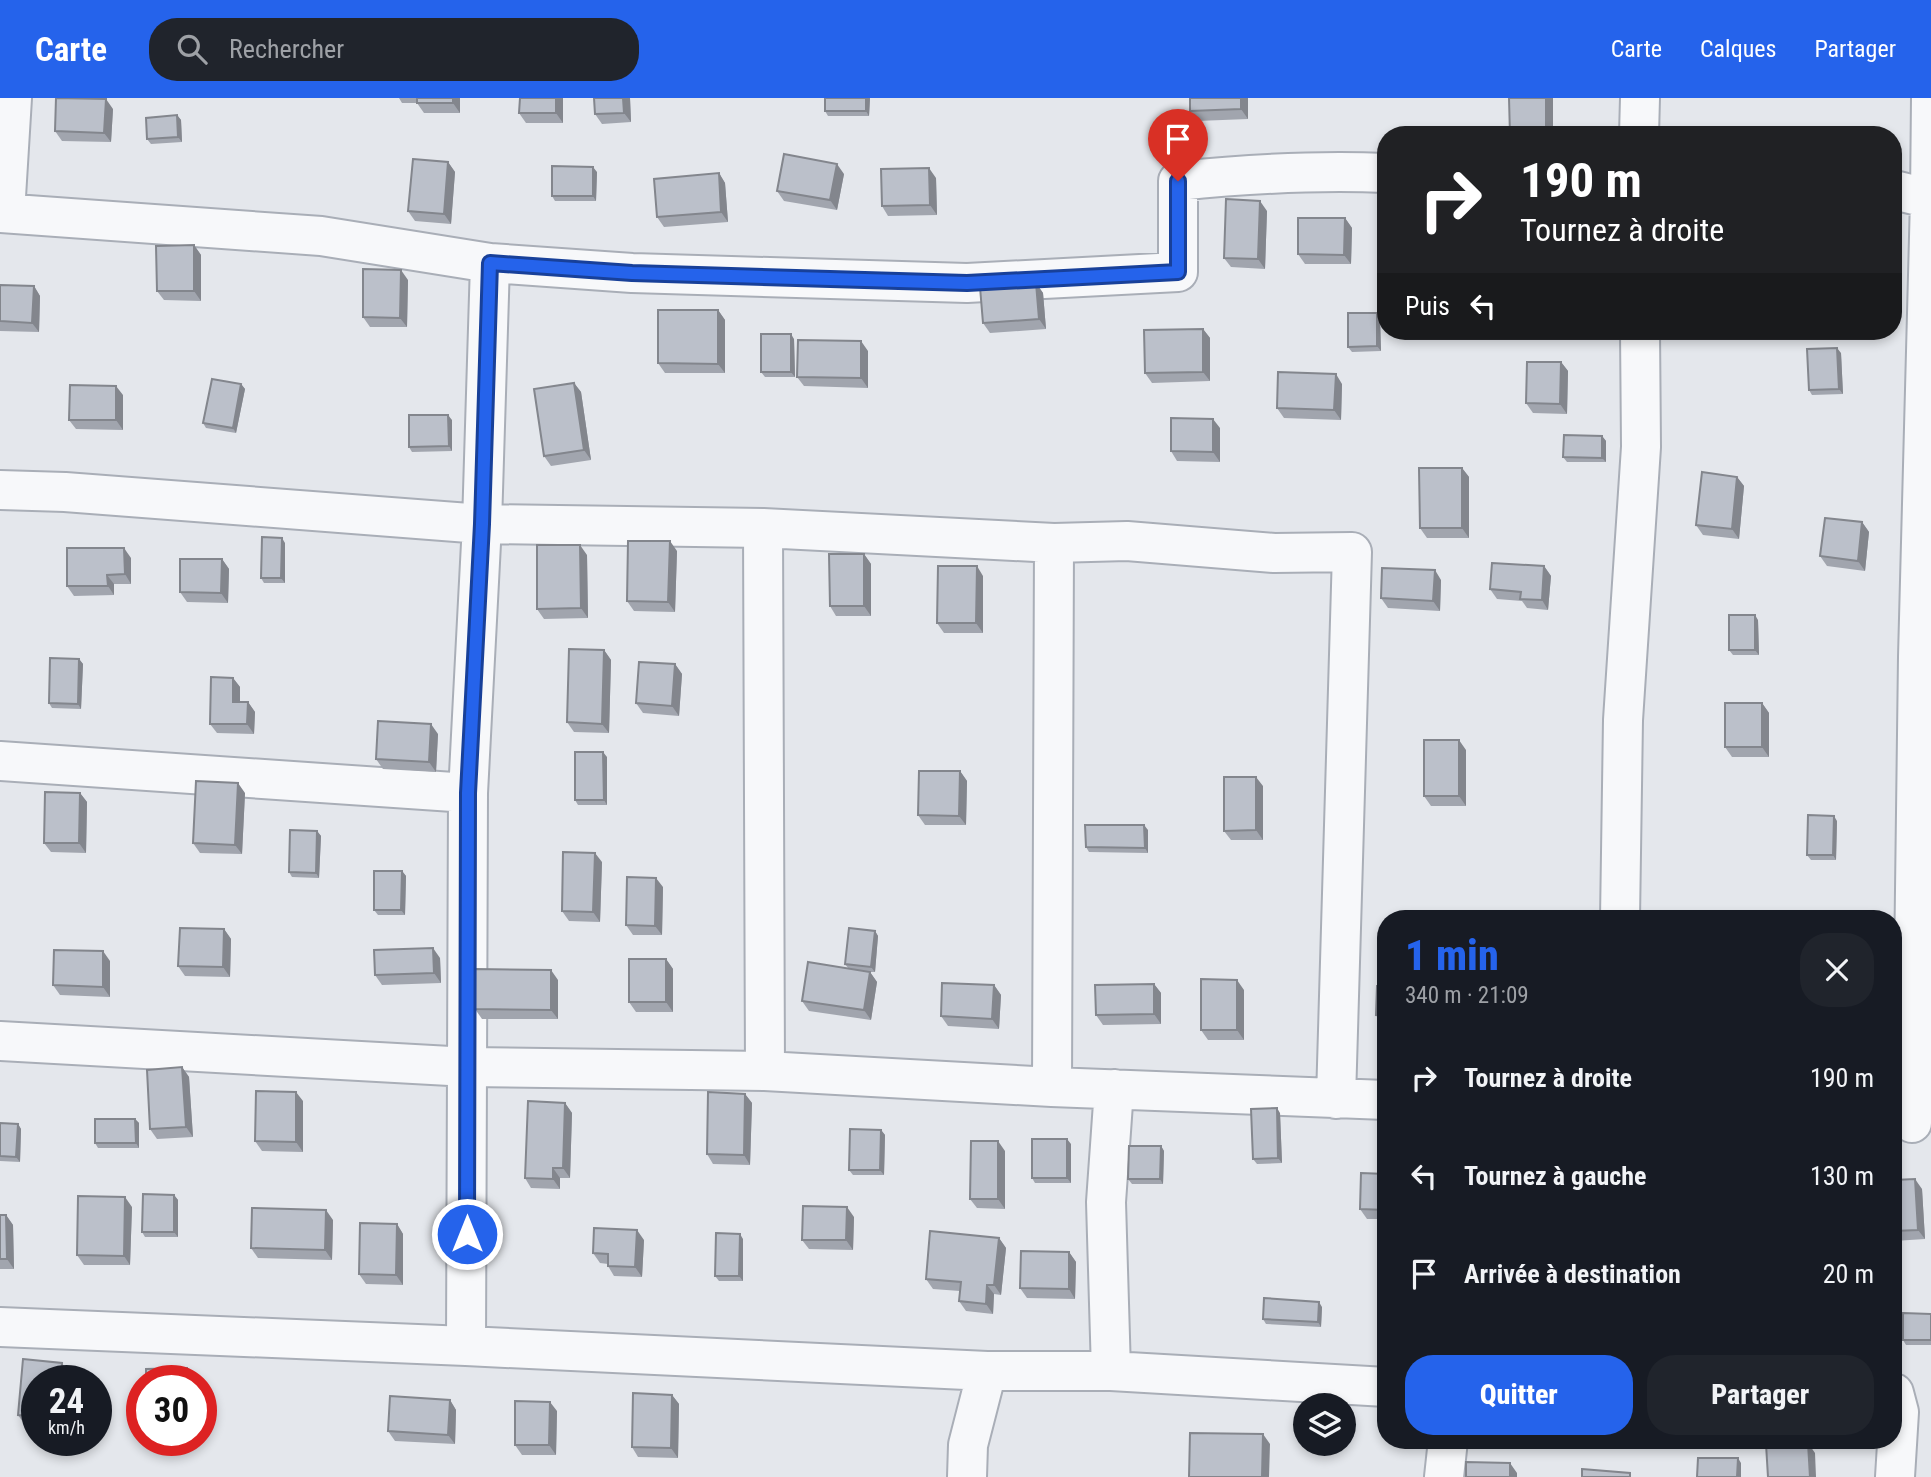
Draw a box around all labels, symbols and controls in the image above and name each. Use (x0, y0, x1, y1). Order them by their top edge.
search box (149, 18, 639, 81)
text: Carte (35, 30, 107, 69)
icon: search (173, 30, 211, 68)
text: Rechercher (229, 34, 344, 64)
text: Carte (1611, 35, 1662, 63)
text: Calques (1700, 35, 1776, 63)
text: Partager (1814, 35, 1896, 63)
pin (1148, 109, 1208, 181)
icon: arrive (1159, 120, 1197, 158)
text: 190 m (1520, 152, 1642, 209)
icon: right (1405, 154, 1496, 245)
text: Tournez à droite (1520, 211, 1724, 249)
icon: left (1464, 287, 1502, 325)
text: Puis (1405, 291, 1450, 321)
text: 1 min (1405, 931, 1499, 980)
button: close (1800, 933, 1874, 1007)
text: 340 m · 21:09 (1405, 982, 1529, 1009)
icon: right (1405, 1059, 1443, 1097)
text: Tournez à droite (1464, 1063, 1632, 1093)
text: 190 m (1810, 1063, 1874, 1093)
icon: left (1405, 1157, 1443, 1195)
text: Tournez à gauche (1464, 1161, 1646, 1191)
text: 130 m (1810, 1161, 1874, 1191)
position arrow (430, 1197, 504, 1271)
icon: arrive (1405, 1255, 1443, 1293)
text: Arrivée à destination (1464, 1259, 1681, 1289)
text: 20 m (1823, 1259, 1874, 1289)
button: Quitter (1405, 1355, 1633, 1435)
button: Partager (1647, 1355, 1874, 1435)
speed limit sign: 30 (126, 1365, 217, 1456)
text: 24 (49, 1381, 84, 1422)
map controls (1293, 1393, 1356, 1456)
button: layers (1293, 1393, 1356, 1456)
text: km/h (48, 1417, 85, 1438)

